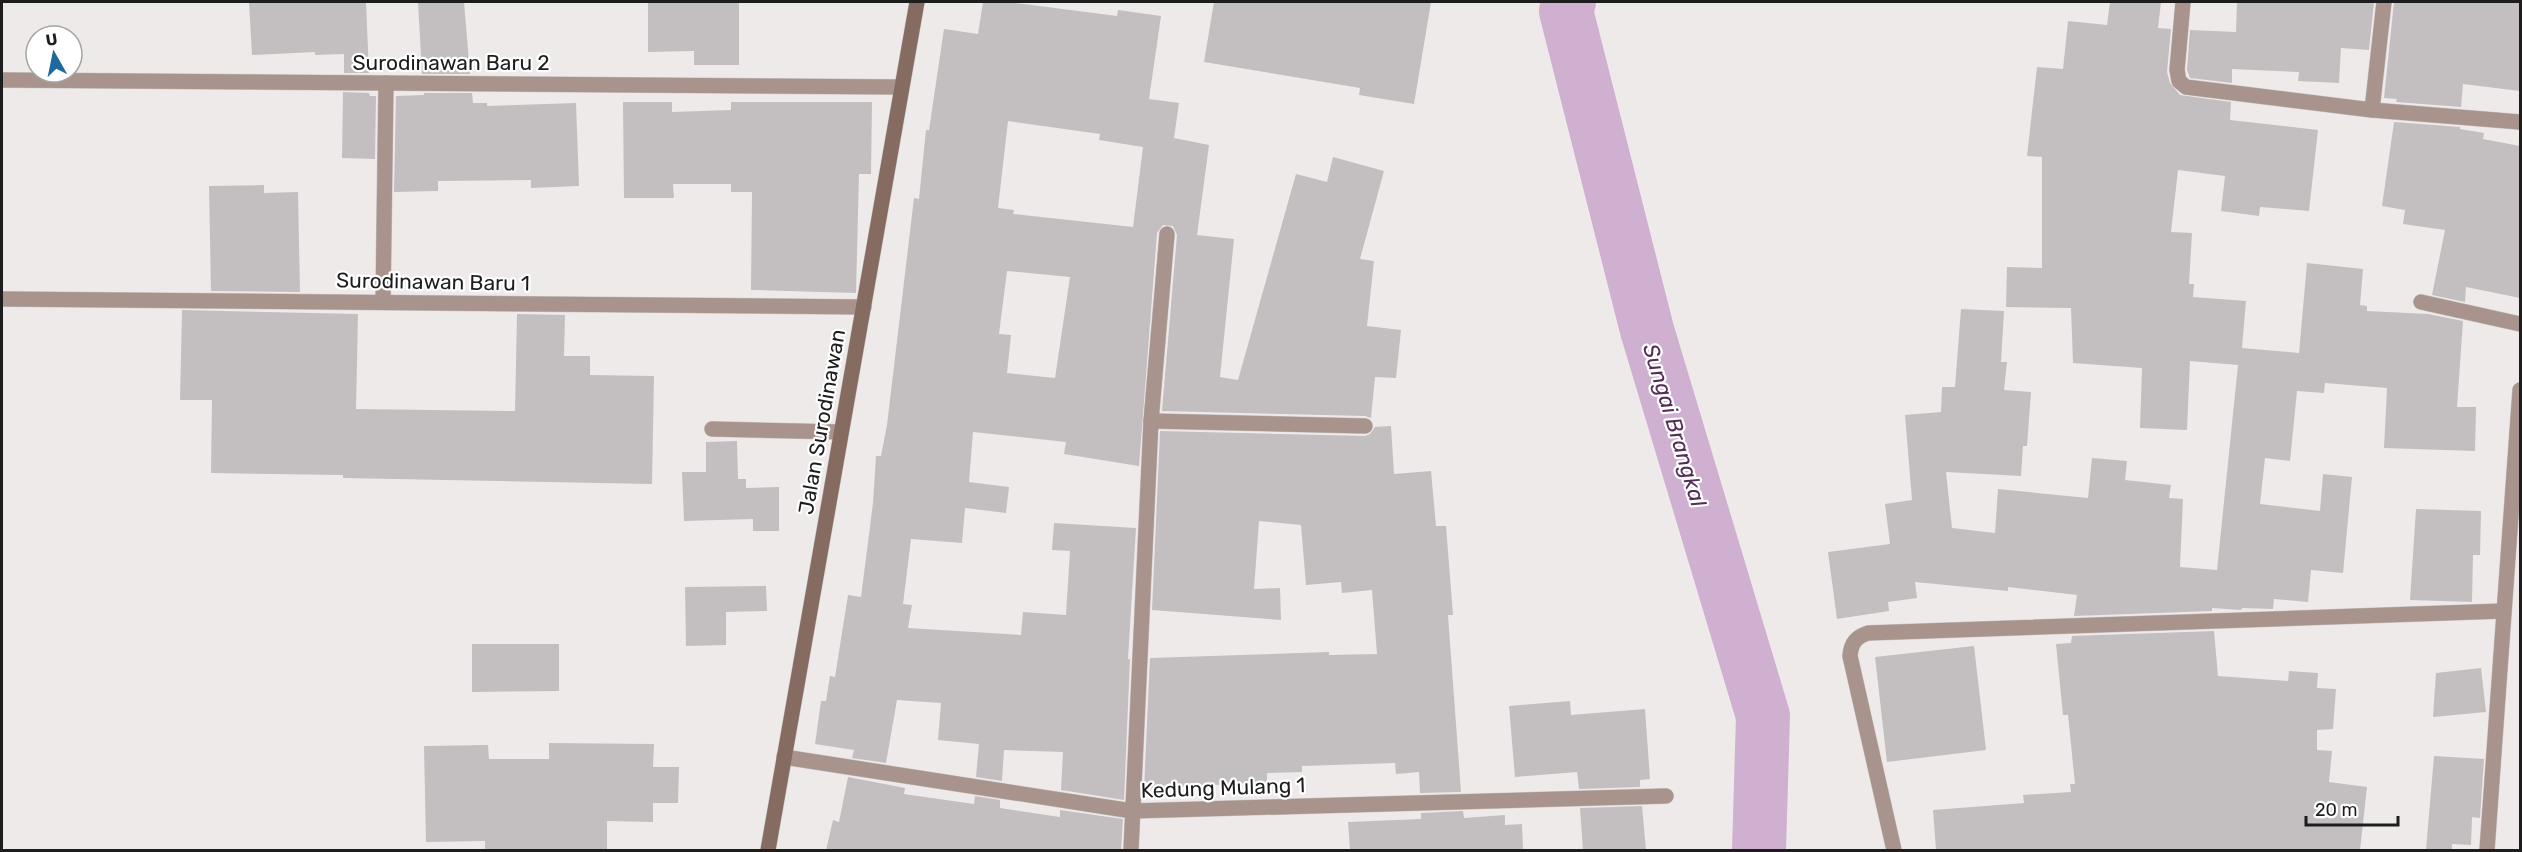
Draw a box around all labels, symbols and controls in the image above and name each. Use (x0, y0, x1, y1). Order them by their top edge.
north arrow (24, 24, 84, 84)
text: U (45, 29, 59, 50)
street label: Surodinawan Baru 2 (352, 50, 550, 75)
street label: Surodinawan Baru 1 (336, 267, 530, 296)
street label: Jalan Surodinawan (793, 327, 850, 516)
water label: Sungai Brangkal (1637, 340, 1712, 511)
street label: Kedung Mulang 1 (1140, 772, 1306, 803)
scale bar (2306, 789, 2398, 827)
text: 20 m (2315, 799, 2357, 821)

